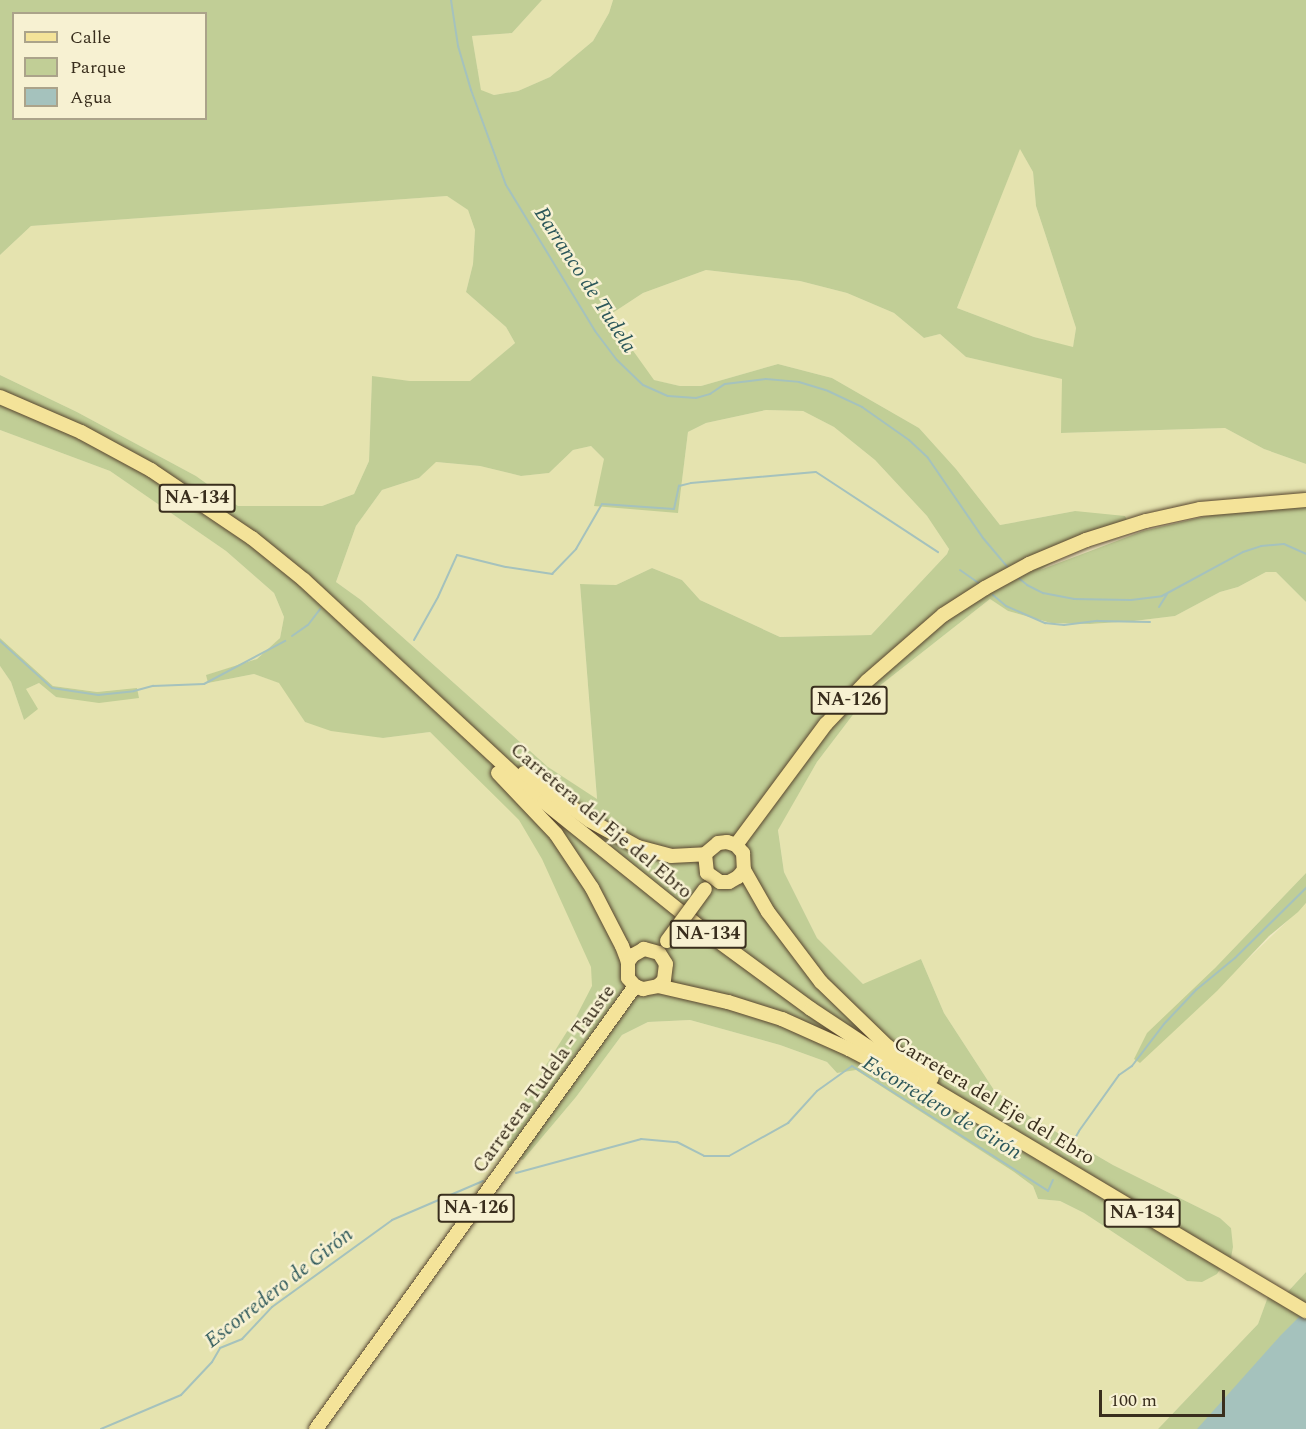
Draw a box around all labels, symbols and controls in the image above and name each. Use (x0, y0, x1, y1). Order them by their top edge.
legend (12, 12, 207, 120)
text: Calle (70, 24, 111, 51)
text: Parque (70, 54, 126, 81)
text: Agua (70, 84, 112, 111)
water label: Barranco de Tudela (528, 202, 642, 358)
road number: NA-134 (158, 483, 236, 513)
road number: NA-126 (810, 685, 888, 715)
street label: Carretera del Eje del Ebro (505, 738, 697, 904)
road number: NA-134 (669, 919, 747, 949)
street label: Carretera Tudela - Tauste (468, 980, 620, 1178)
street label: Carretera del Eje del Ebro (889, 1031, 1099, 1171)
water label: Escorredero de Girón (858, 1051, 1026, 1165)
road number: NA-126 (437, 1193, 515, 1223)
road number: NA-134 (1103, 1198, 1181, 1228)
water label: Escorredero de Girón (200, 1222, 358, 1354)
scale bar (1102, 1378, 1228, 1416)
text: 100 m (1110, 1387, 1157, 1414)

